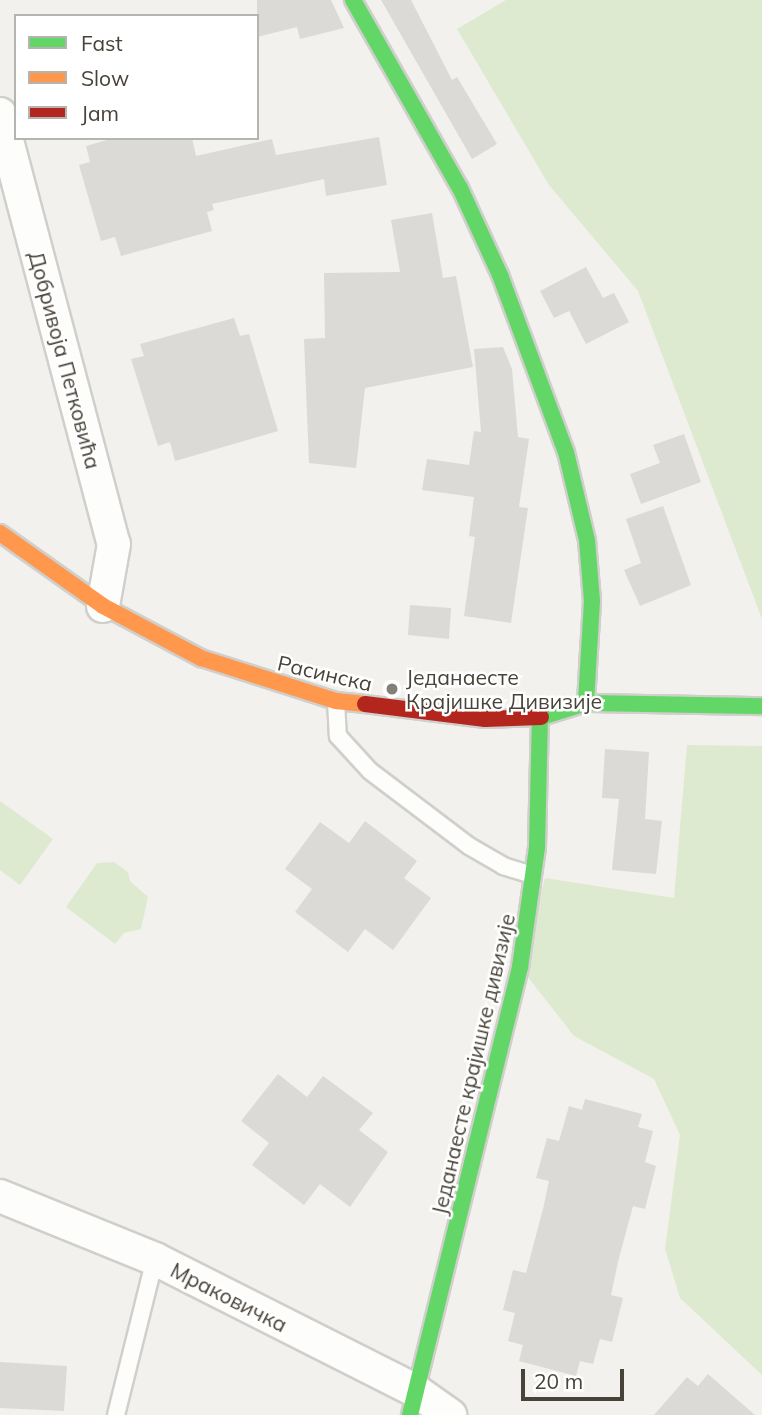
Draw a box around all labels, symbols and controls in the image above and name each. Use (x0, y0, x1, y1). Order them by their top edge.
legend (14, 14, 259, 140)
text: Fast (81, 30, 123, 56)
text: Slow (81, 65, 129, 91)
text: Jam (81, 100, 119, 126)
street label: Добривоја Петковића (24, 248, 106, 472)
street label: Расинска (275, 650, 375, 696)
place label: Једанаесте Крајишке Дивизије (406, 664, 602, 714)
marker: Једанаесте Крајишке Дивизије (384, 681, 400, 697)
street label: Једанаесте крајишке дивизије (426, 911, 520, 1217)
street label: Мраковичка (167, 1257, 291, 1337)
scale bar (524, 1356, 627, 1400)
text: 20 m (534, 1368, 583, 1394)

